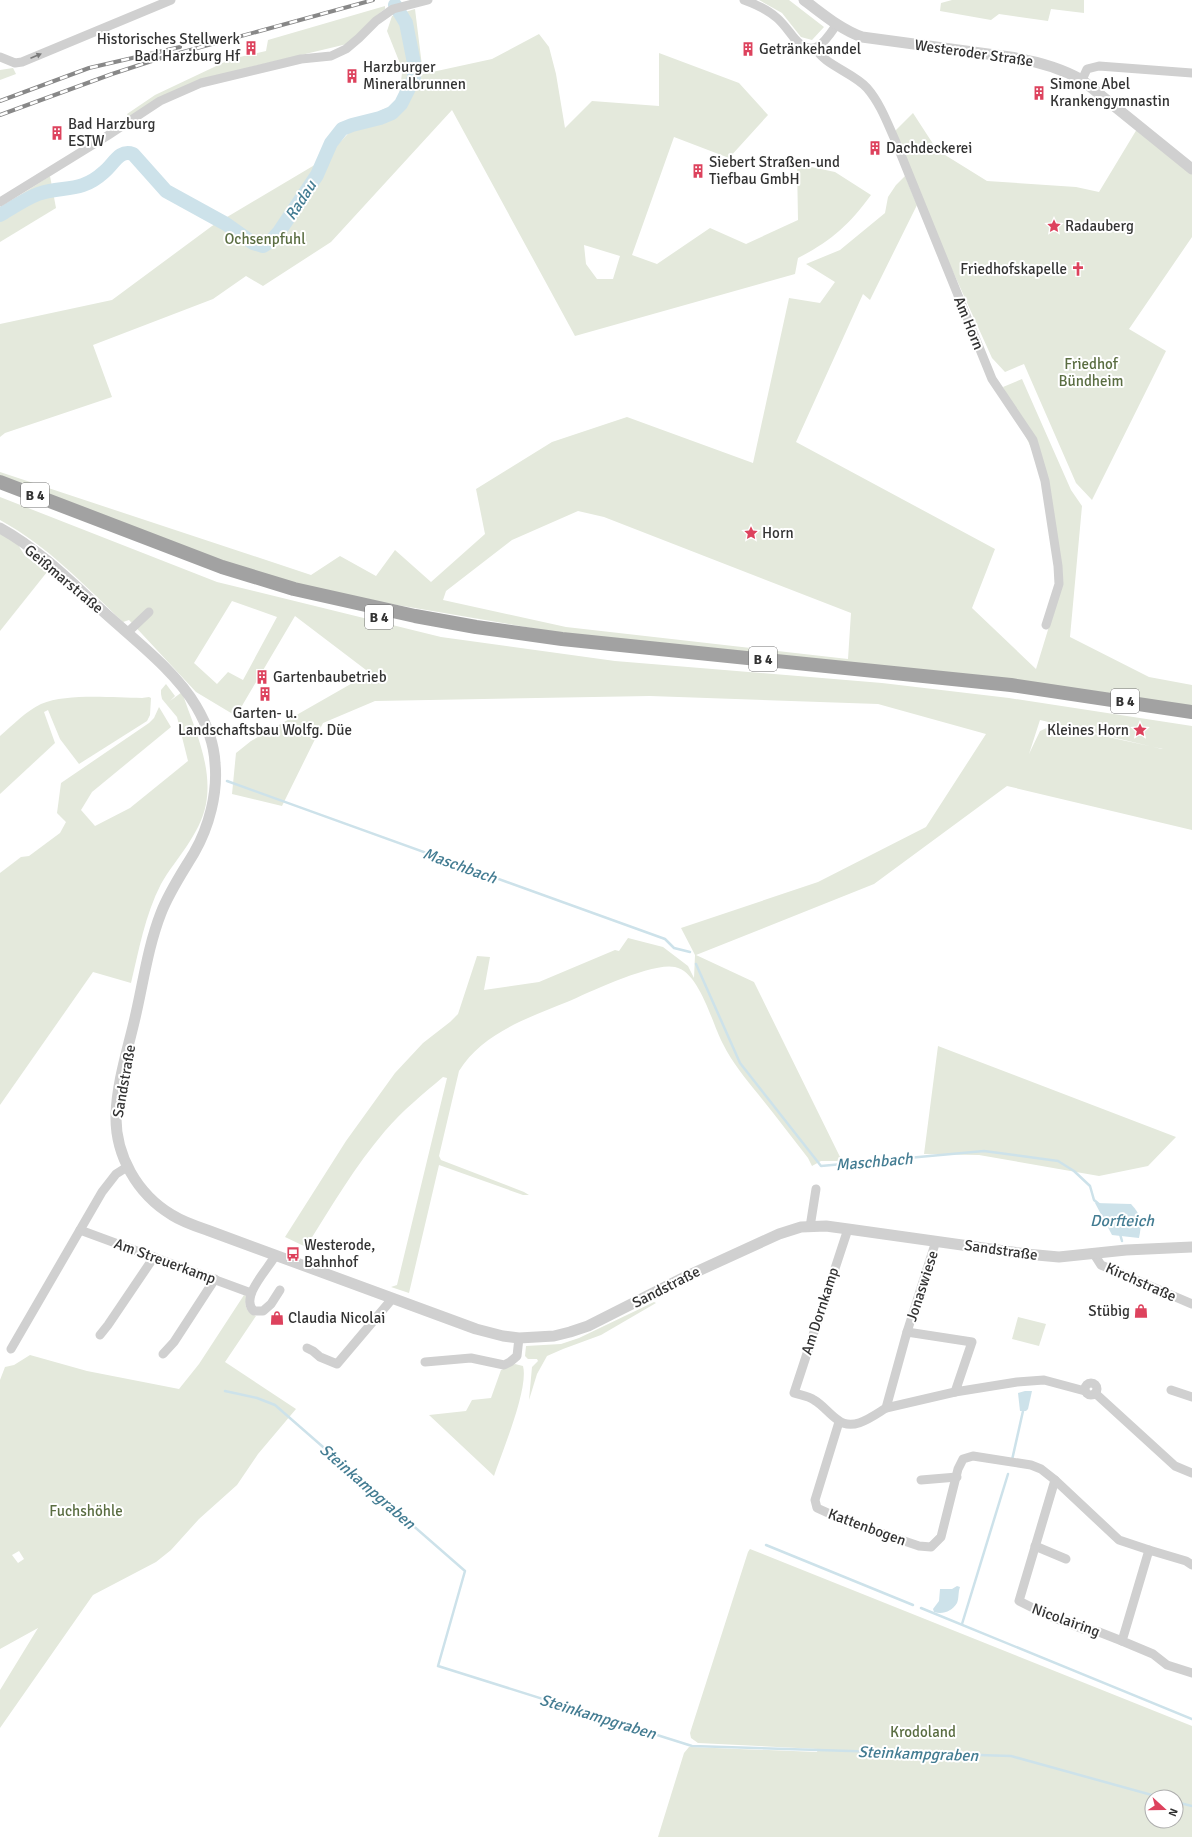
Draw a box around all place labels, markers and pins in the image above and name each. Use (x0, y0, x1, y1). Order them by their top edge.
place label: Historisches Stellwerk Bad Harzburg Hf (97, 30, 241, 65)
building icon: Historisches Stellwerk Bad Harzburg Hf (243, 40, 259, 56)
place label: Getränkehandel (759, 40, 861, 58)
building icon: Getränkehandel (740, 41, 756, 57)
place label: Harzburger Mineralbrunnen (363, 58, 466, 93)
building icon: Harzburger Mineralbrunnen (344, 68, 360, 84)
place label: Simone Abel Krankengymnastin (1050, 75, 1170, 110)
building icon: Simone Abel Krankengymnastin (1031, 85, 1047, 101)
place label: Bad Harzburg ESTW (68, 115, 155, 150)
building icon: Bad Harzburg ESTW (49, 125, 65, 141)
place label: Dachdeckerei (886, 139, 972, 157)
building icon: Dachdeckerei (867, 140, 883, 156)
place label: Siebert Straßen-und Tiefbau GmbH (709, 153, 840, 188)
building icon: Siebert Straßen-und Tiefbau GmbH (690, 163, 706, 179)
place label: Radauberg (1065, 217, 1134, 235)
place icon: Radauberg (1046, 218, 1062, 234)
place label: Friedhofskapelle (960, 260, 1067, 278)
church icon: Friedhofskapelle (1070, 261, 1086, 277)
place label: Horn (762, 524, 794, 542)
place icon: Horn (743, 525, 759, 541)
place label: Gartenbaubetrieb (273, 668, 387, 686)
building icon: Gartenbaubetrieb (254, 669, 270, 685)
building icon: Garten- u. Landschaftsbau Wolfg. Düe (257, 686, 273, 702)
place label: Garten- u. Landschaftsbau Wolfg. Düe (178, 704, 352, 739)
place label: Kleines Horn (1047, 721, 1129, 739)
place icon: Kleines Horn (1132, 722, 1148, 738)
place label: Westerode, Bahnhof (304, 1236, 375, 1271)
bus stop icon: Westerode, Bahnhof (285, 1246, 301, 1262)
place label: Stübig (1088, 1302, 1130, 1320)
shop icon: Stübig (1133, 1303, 1149, 1319)
place label: Claudia Nicolai (288, 1309, 385, 1327)
shop icon: Claudia Nicolai (269, 1310, 285, 1326)

